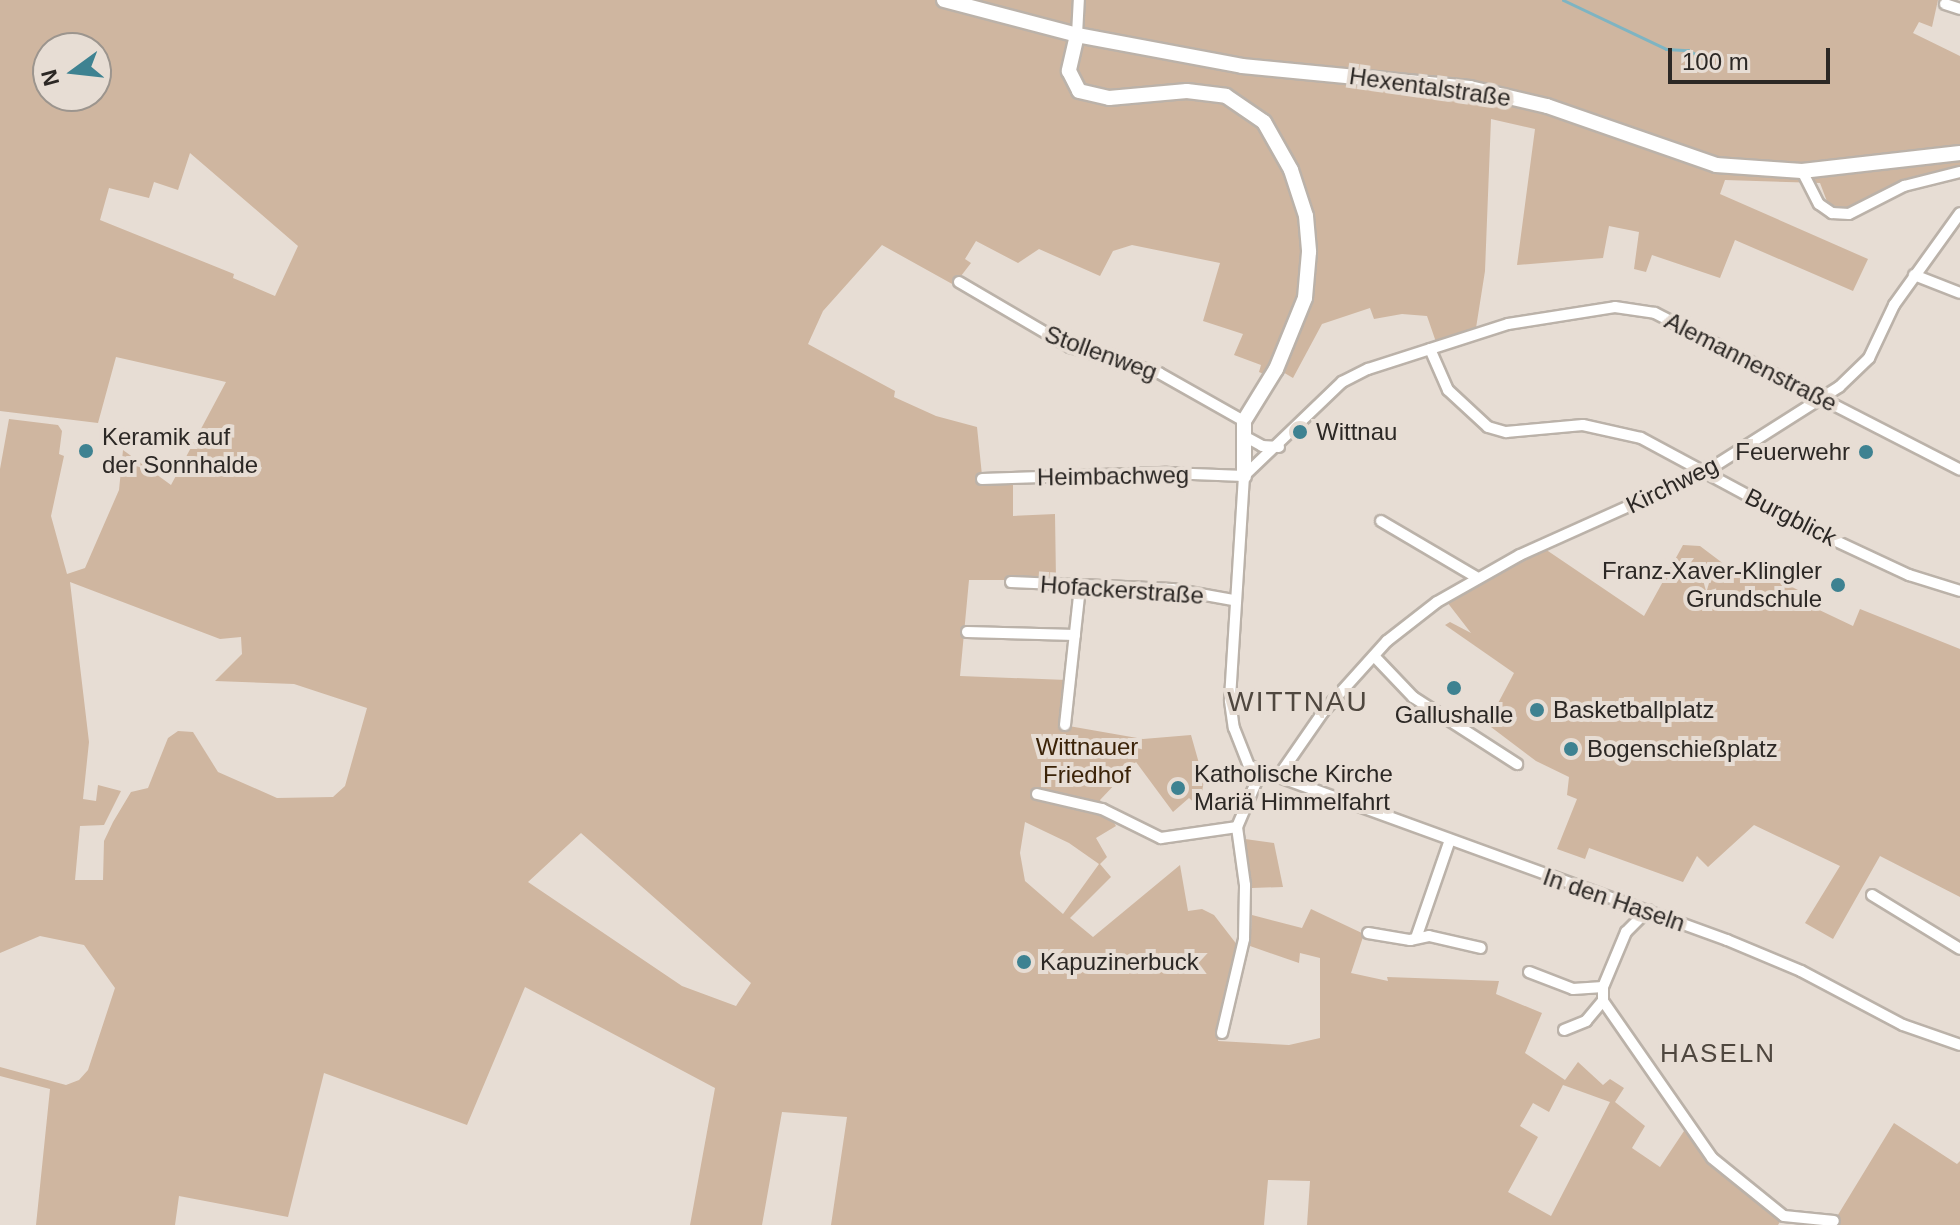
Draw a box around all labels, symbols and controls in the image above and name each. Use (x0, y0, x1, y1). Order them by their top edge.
north arrow (32, 32, 112, 112)
scale bar (1672, 32, 1834, 82)
text: 100 m (1682, 48, 1749, 75)
street label: Hexentalstraße (1347, 61, 1513, 113)
text: N (36, 67, 64, 89)
street label: Alemannenstraße (1660, 306, 1842, 418)
street label: Stollenweg (1041, 319, 1161, 387)
place label: Wittnau (1316, 418, 1397, 446)
place label: Keramik auf der Sonnhalde (102, 423, 258, 479)
marker: Wittnau (1291, 423, 1309, 441)
place label: Feuerwehr (1735, 438, 1850, 466)
marker: Keramik auf der Sonnhalde (77, 442, 95, 460)
marker: Feuerwehr (1857, 443, 1875, 461)
street label: Kirchweg (1621, 450, 1723, 520)
street label: Heimbachweg (1037, 460, 1189, 492)
street label: Burgblick (1740, 482, 1842, 552)
place label: Franz-Xaver-Klingler Grundschule (1602, 557, 1822, 613)
street label: Hofackerstraße (1039, 570, 1205, 610)
marker: Franz-Xaver-Klingler Grundschule (1829, 576, 1847, 594)
marker: Gallushalle (1445, 679, 1463, 697)
district label: WITTNAU (1227, 685, 1369, 719)
place label: Basketballplatz (1553, 696, 1714, 724)
place label: Gallushalle (1395, 701, 1513, 729)
marker: Basketballplatz (1528, 701, 1546, 719)
park label: Wittnauer Friedhof (1036, 733, 1138, 789)
place label: Bogenschießplatz (1587, 735, 1778, 763)
marker: Bogenschießplatz (1562, 740, 1580, 758)
place label: Katholische Kirche Mariä Himmelfahrt (1194, 760, 1393, 816)
marker: Katholische Kirche Mariä Himmelfahrt (1169, 779, 1187, 797)
street label: In den Haseln (1539, 862, 1689, 938)
place label: Kapuzinerbuck (1040, 948, 1199, 976)
marker: Kapuzinerbuck (1015, 953, 1033, 971)
district label: HASELN (1660, 1038, 1776, 1070)

